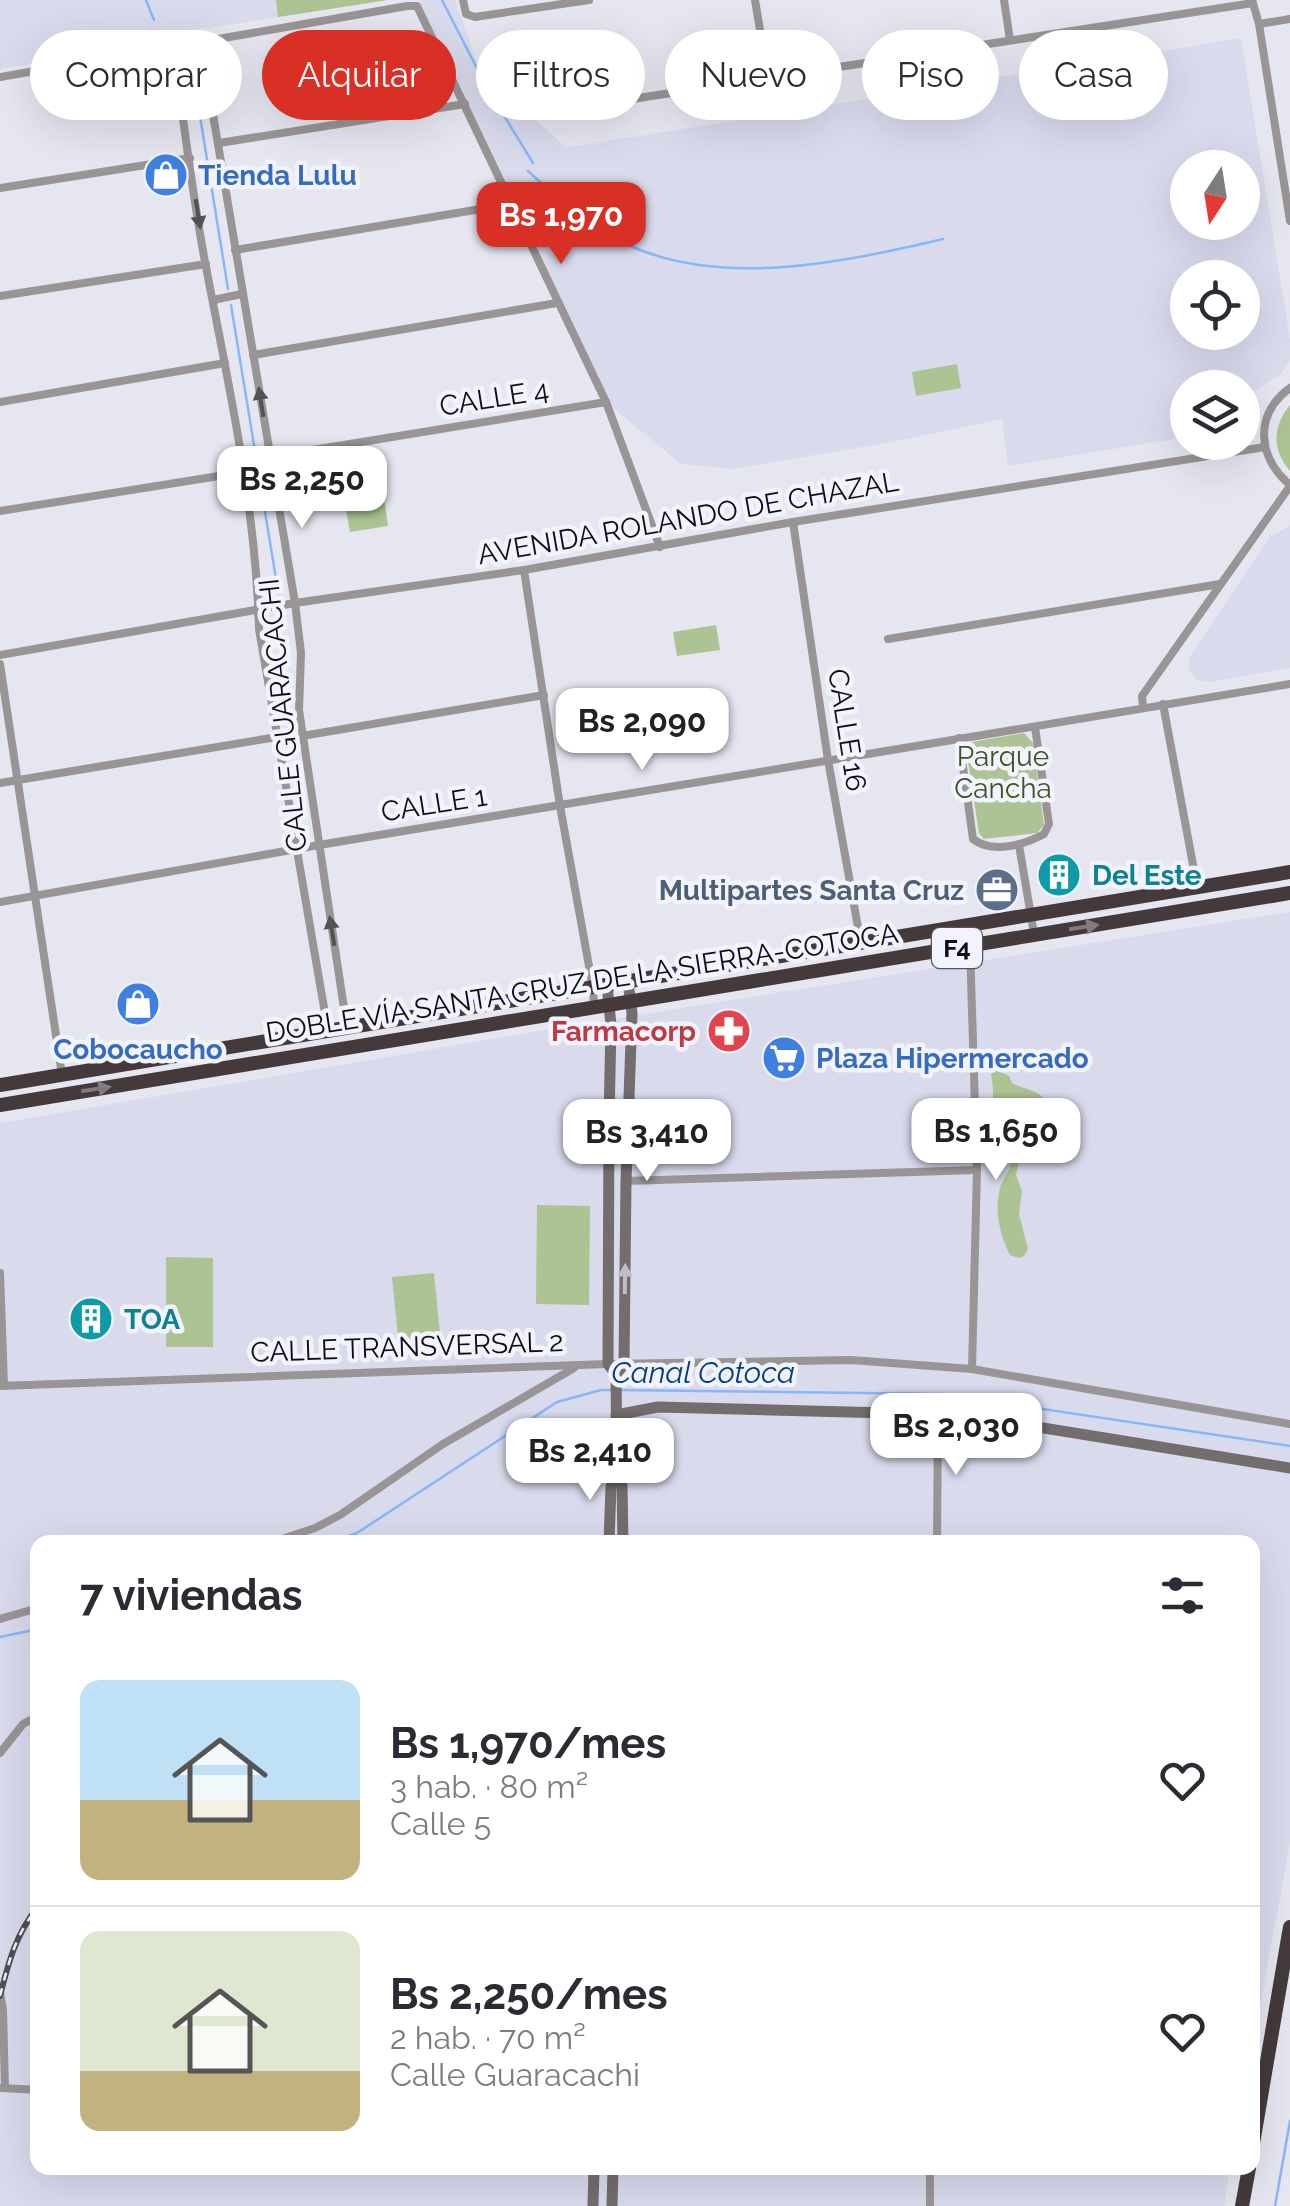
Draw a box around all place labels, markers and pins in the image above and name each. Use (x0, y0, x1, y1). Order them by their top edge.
shop icon: Tienda Lulu (143, 152, 189, 198)
place label: Tienda Lulu (198, 159, 357, 192)
pin: Bs 1,970 (458, 182, 664, 267)
pin: Bs 2,250 (199, 446, 405, 531)
pin: Bs 2,090 (539, 688, 745, 773)
building icon: Del Este (1036, 852, 1082, 898)
place label: Del Este (1092, 859, 1202, 892)
office icon: Multipartes Santa Cruz (974, 867, 1020, 913)
place label: Multipartes Santa Cruz (659, 874, 964, 907)
shop icon: Cobocaucho (115, 981, 161, 1027)
pharmacy icon: Farmacorp (706, 1008, 752, 1054)
place label: Farmacorp (551, 1015, 696, 1048)
place label: Cobocaucho (53, 1033, 223, 1066)
supermarket icon: Plaza Hipermercado (761, 1035, 807, 1081)
place label: Plaza Hipermercado (816, 1042, 1089, 1075)
pin: Bs 1,650 (893, 1098, 1099, 1183)
pin: Bs 3,410 (544, 1099, 750, 1184)
building icon: TOA (68, 1296, 114, 1342)
place label: TOA (124, 1303, 180, 1336)
pin: Bs 2,030 (853, 1393, 1059, 1478)
pin: Bs 2,410 (487, 1418, 693, 1503)

